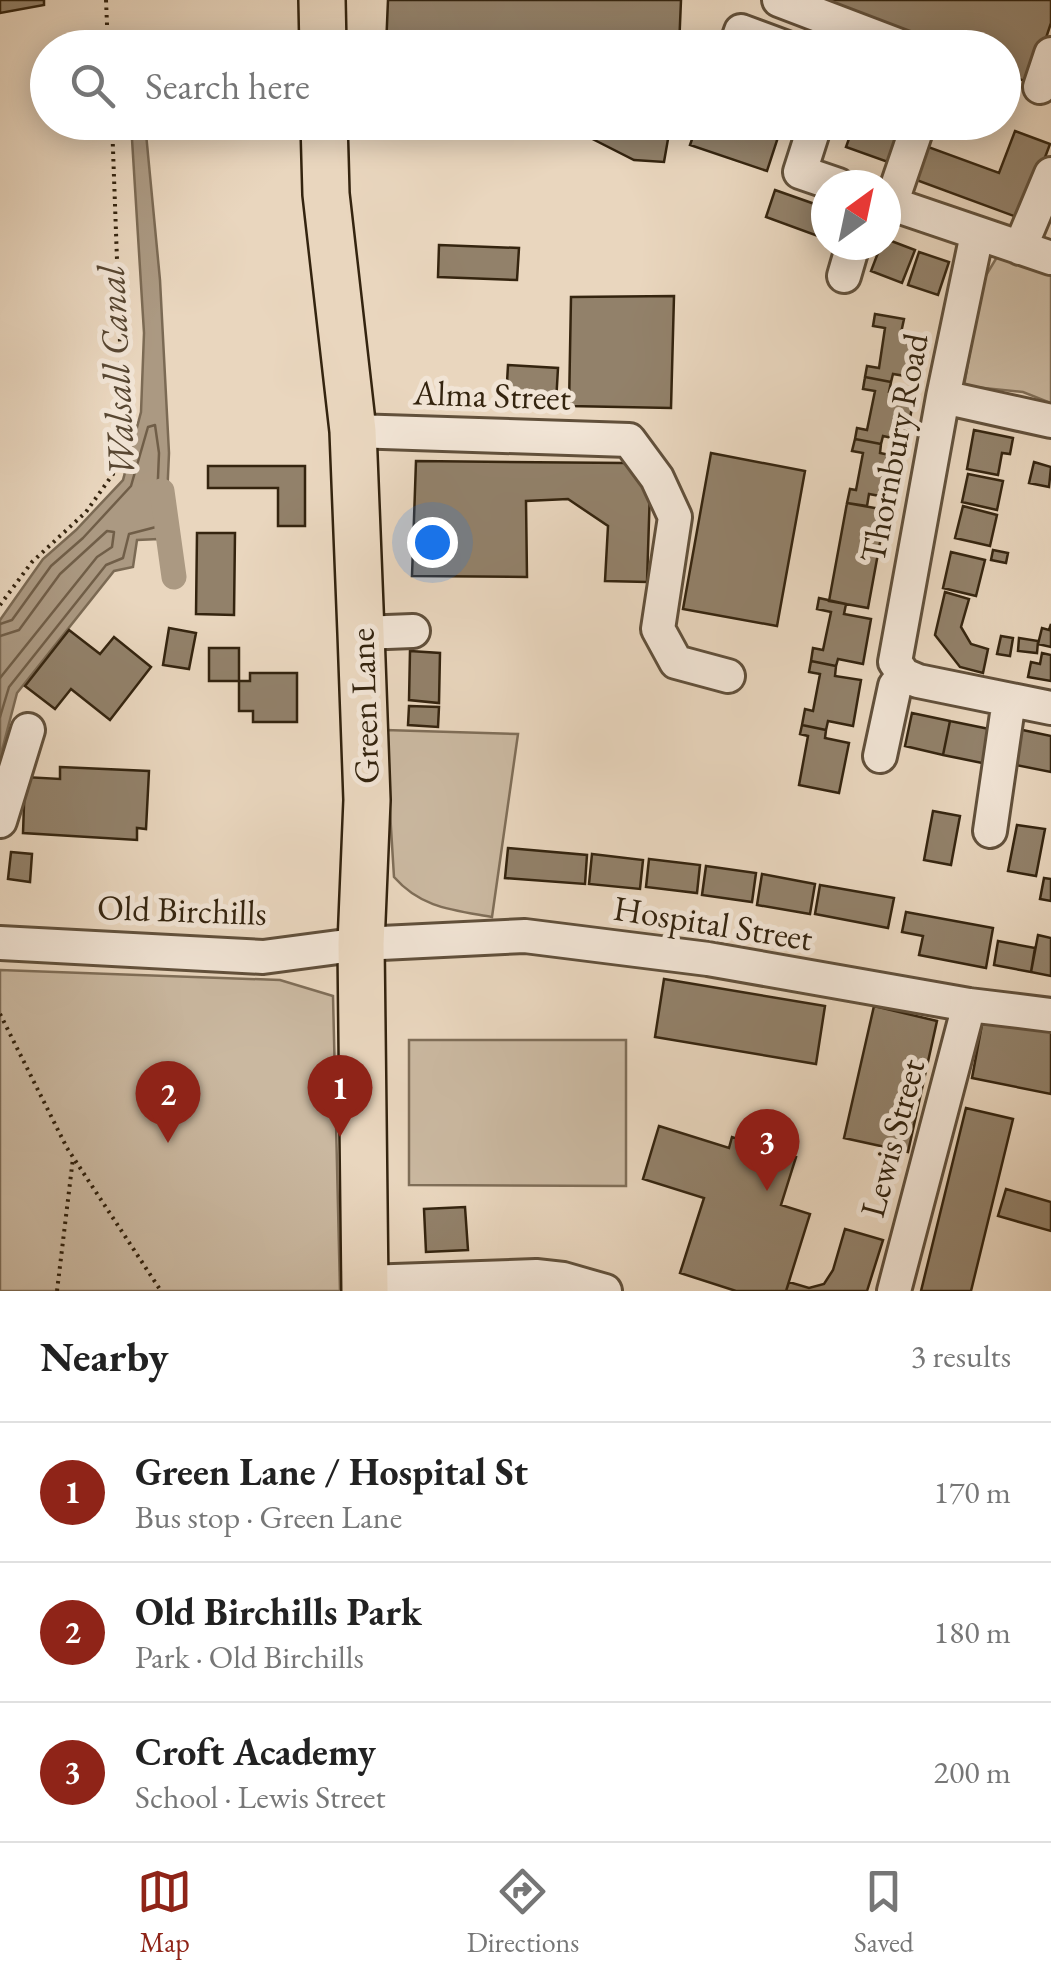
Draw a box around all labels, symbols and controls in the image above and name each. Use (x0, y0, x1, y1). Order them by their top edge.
search box (30, 30, 1021, 140)
icon: search (65, 58, 120, 113)
text: Search here (145, 61, 310, 110)
north arrow (811, 170, 901, 260)
water label: Walsall Canal (85, 263, 146, 478)
street label: Thornbury Road (849, 329, 938, 566)
street label: Alma Street (411, 369, 572, 420)
your location (407, 517, 458, 568)
street label: Green Lane (338, 627, 389, 785)
street label: Old Birchills (96, 884, 268, 935)
street label: Hospital Street (610, 885, 816, 960)
pin: 1 (308, 1054, 372, 1137)
street label: Lewis Street (849, 1054, 934, 1222)
pin: 2 (136, 1060, 200, 1143)
pin: 3 (734, 1108, 800, 1191)
text: Nearby (40, 1329, 169, 1384)
text: 3 results (911, 1335, 1011, 1377)
text: Green Lane / Hospital St (135, 1447, 528, 1496)
text: 1 (64, 1471, 81, 1513)
text: 170 m (934, 1471, 1011, 1513)
text: Bus stop · Green Lane (135, 1496, 402, 1538)
text: Old Birchills Park (135, 1587, 422, 1636)
text: 2 (64, 1611, 81, 1653)
text: 180 m (934, 1611, 1011, 1653)
text: Park · Old Birchills (135, 1636, 364, 1678)
text: Croft Academy (135, 1727, 376, 1776)
text: 3 (64, 1751, 81, 1793)
text: 200 m (934, 1751, 1011, 1793)
text: School · Lewis Street (135, 1776, 385, 1818)
tab: Map (137, 1864, 192, 1960)
tab: Directions (467, 1864, 579, 1960)
tab: Saved (854, 1864, 914, 1960)

